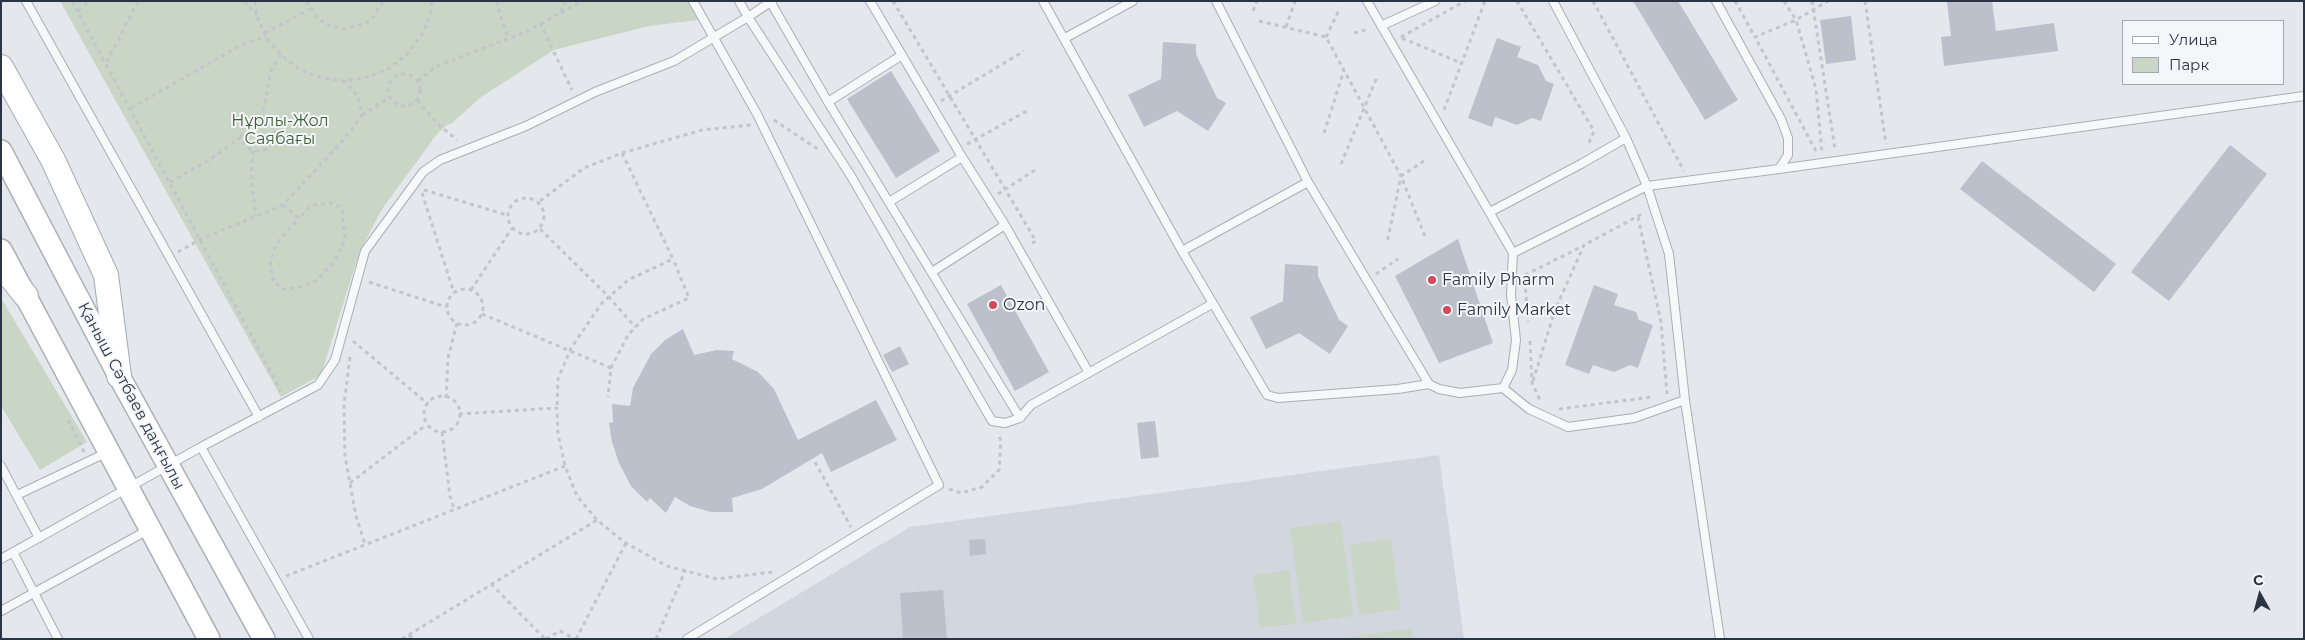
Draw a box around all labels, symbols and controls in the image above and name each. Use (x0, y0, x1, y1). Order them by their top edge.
legend (2122, 20, 2285, 85)
text: Улица (2169, 30, 2217, 49)
text: Парк (2169, 55, 2209, 74)
park label: Нұрлы-Жол Саябағы (231, 111, 329, 149)
place label: Family Pharm (1442, 270, 1555, 290)
marker: Family Pharm (1426, 274, 1438, 286)
place label: Ozon (1003, 295, 1045, 315)
street label: Қаныш Сәтбаев даңғылы (73, 299, 189, 493)
marker: Ozon (987, 299, 999, 311)
place label: Family Market (1457, 300, 1571, 320)
marker: Family Market (1441, 304, 1453, 316)
north arrow (2235, 570, 2285, 620)
text: С (2252, 571, 2264, 590)

